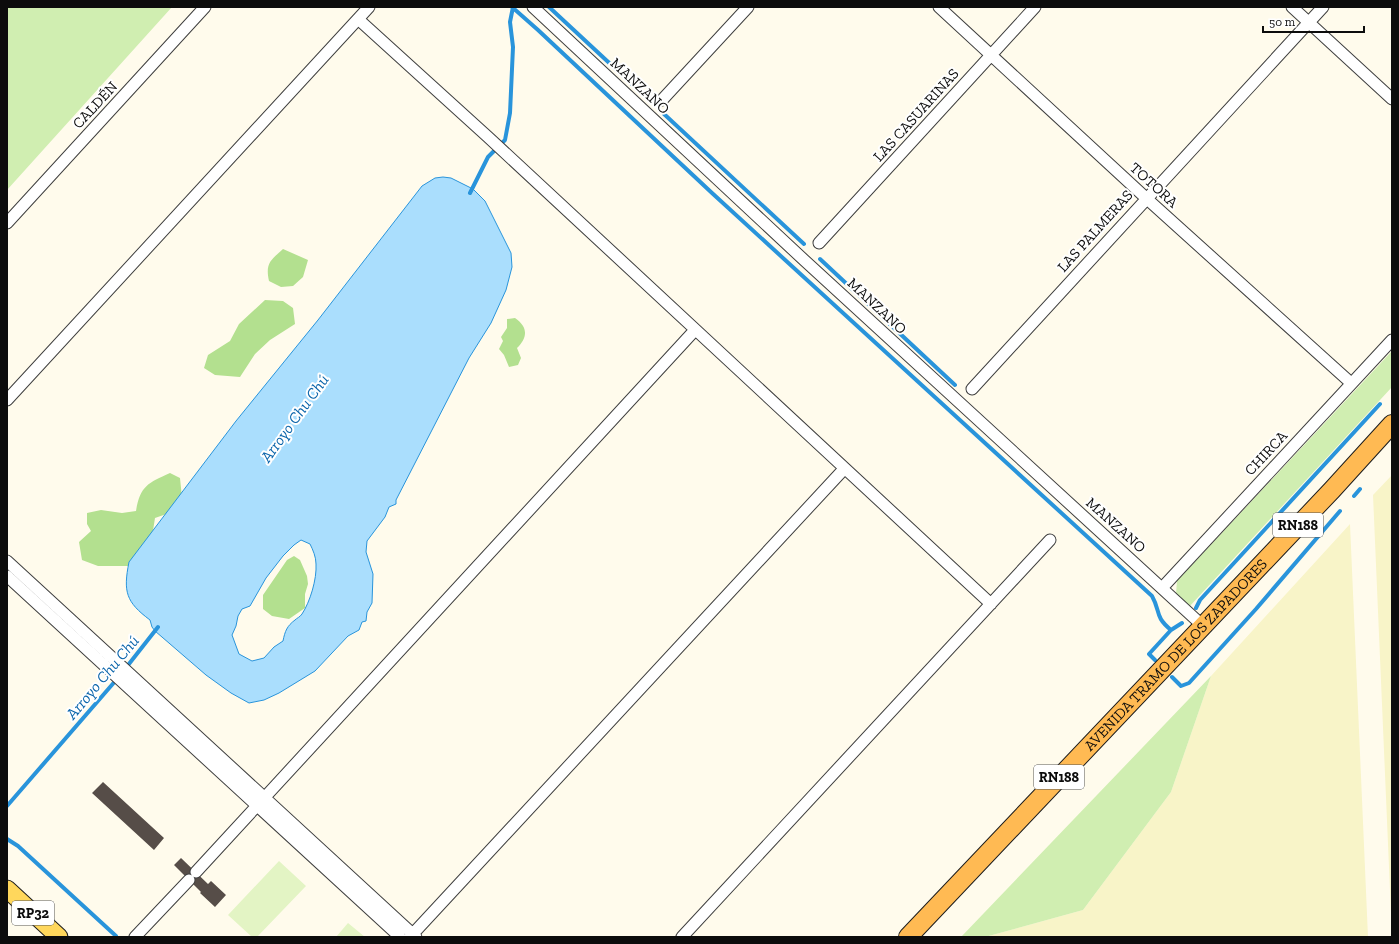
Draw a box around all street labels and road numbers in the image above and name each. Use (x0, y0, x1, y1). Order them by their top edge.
street label: MANZANO (607, 54, 673, 118)
street label: LAS CASUARINAS (869, 65, 963, 165)
street label: CALDÉN (69, 78, 121, 132)
street label: TOTORA (1126, 159, 1182, 212)
street label: LAS PALMERAS (1053, 186, 1137, 276)
street label: MANZANO (844, 274, 910, 338)
street label: CHIRCA (1241, 427, 1291, 479)
street label: MANZANO (1082, 493, 1150, 557)
road number: RN188 (1273, 513, 1323, 537)
street label: AVENIDA TRAMO DE LOS ZAPADORES (1080, 555, 1271, 755)
road number: RN188 (1034, 765, 1084, 789)
road number: RP32 (12, 901, 54, 925)

